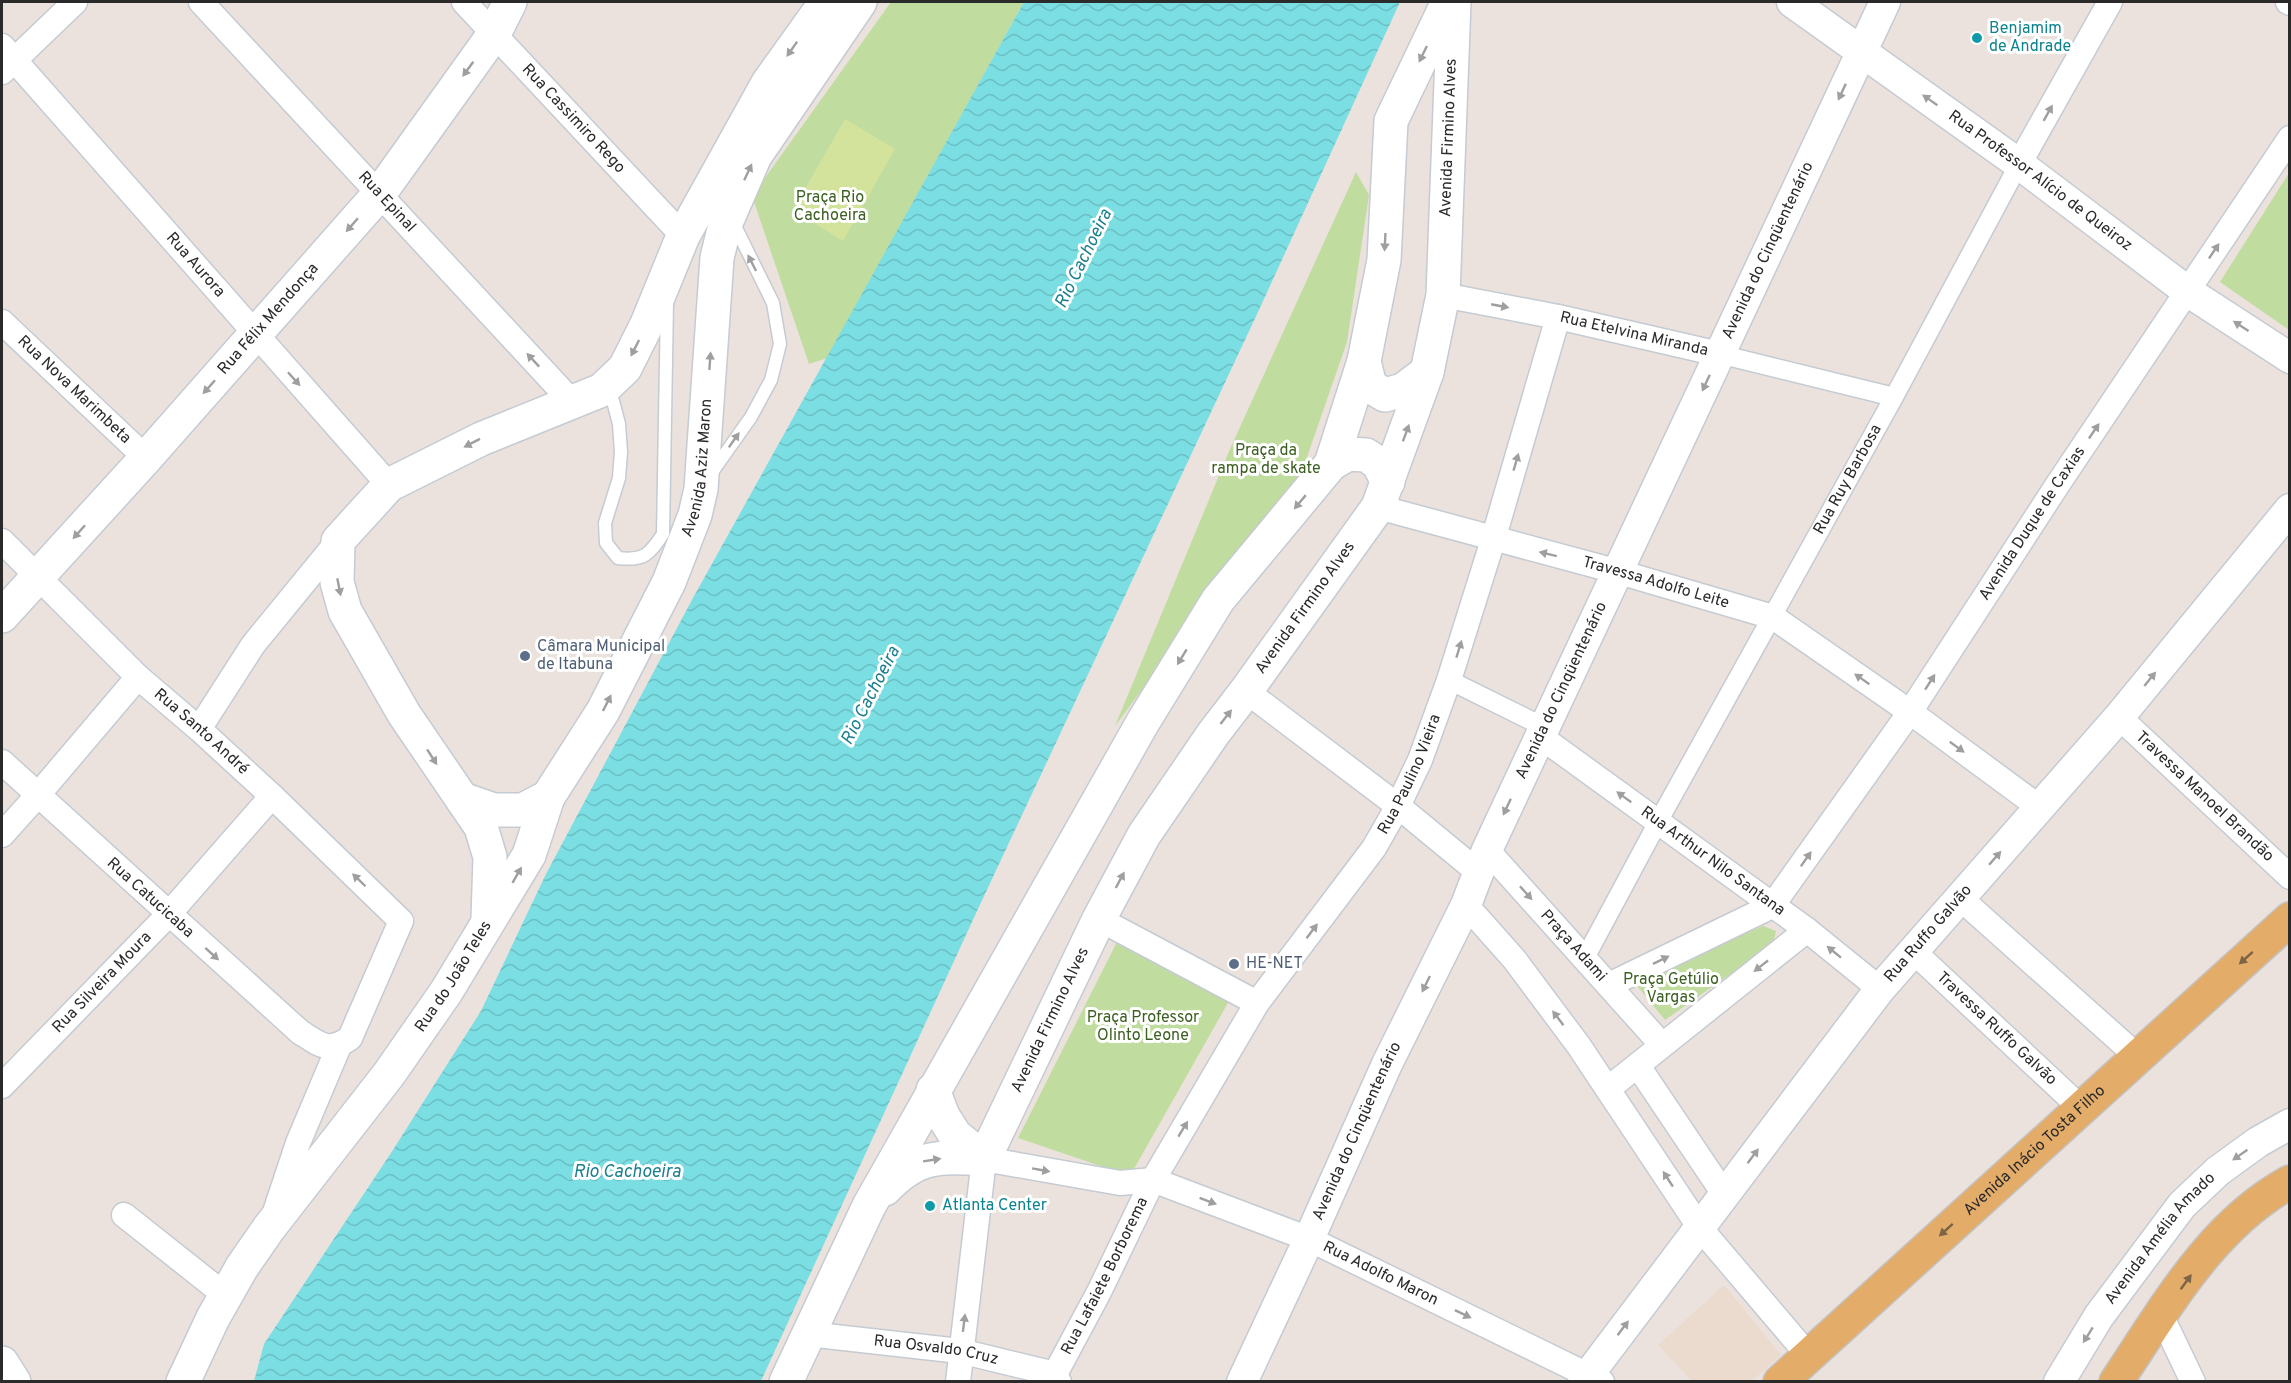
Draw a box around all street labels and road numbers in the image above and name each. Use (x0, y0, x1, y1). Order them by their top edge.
street label: Avenida Firmino Alves (1436, 58, 1462, 217)
street label: Rua Cassimiro Rego (517, 60, 629, 178)
street label: Rua Professor Alício de Queiroz (1944, 106, 2136, 256)
street label: Avenida do Cinqüentenário (1718, 159, 1818, 343)
street label: Rua Epinal (353, 167, 420, 237)
street label: Rua Aurora (161, 228, 229, 302)
street label: Rua Félix Mendonça (214, 259, 323, 379)
street label: Rua Etelvina Miranda (1558, 308, 1710, 361)
street label: Rua Nova Marimbeta (13, 332, 135, 448)
street label: Avenida Aziz Maron (677, 398, 717, 540)
street label: Rua Ruy Barbosa (1810, 421, 1887, 538)
street label: Avenida Duque de Caxias (1975, 443, 2090, 604)
street label: Avenida Firmino Alves (1251, 538, 1360, 678)
street label: Travessa Adolfo Leite (1580, 553, 1732, 614)
street label: Avenida do Cinqüentenário (1512, 599, 1612, 782)
street label: Rua Santo André (149, 685, 253, 779)
street label: Rua Paulino Vieira (1374, 712, 1446, 838)
street label: Travessa Manoel Brandão (2131, 727, 2278, 867)
street label: Rua Arthur Nilo Santana (1636, 802, 1789, 921)
street label: Rua Catucicaba (102, 854, 198, 942)
street label: Rua Ruffo Galvão (1880, 881, 1977, 987)
street label: Praça Adami (1536, 906, 1611, 986)
street label: Rua do João Teles (411, 917, 497, 1036)
street label: Rua Silveira Moura (49, 928, 156, 1038)
street label: Avenida Firmino Alves (1007, 944, 1094, 1096)
street label: Travessa Ruffo Galvão (1932, 968, 2061, 1090)
street label: Avenida do Cinqüentenário (1309, 1039, 1406, 1224)
street label: Avenida Inácio Tosta Filho (1960, 1081, 2110, 1220)
street label: Avenida Amélia Amado (2101, 1168, 2220, 1309)
street label: Rua Lafaiete Borborema (1057, 1194, 1153, 1358)
street label: Rua Adolfo Maron (1319, 1237, 1442, 1311)
street label: Rua Osvaldo Cruz (872, 1331, 1000, 1370)

